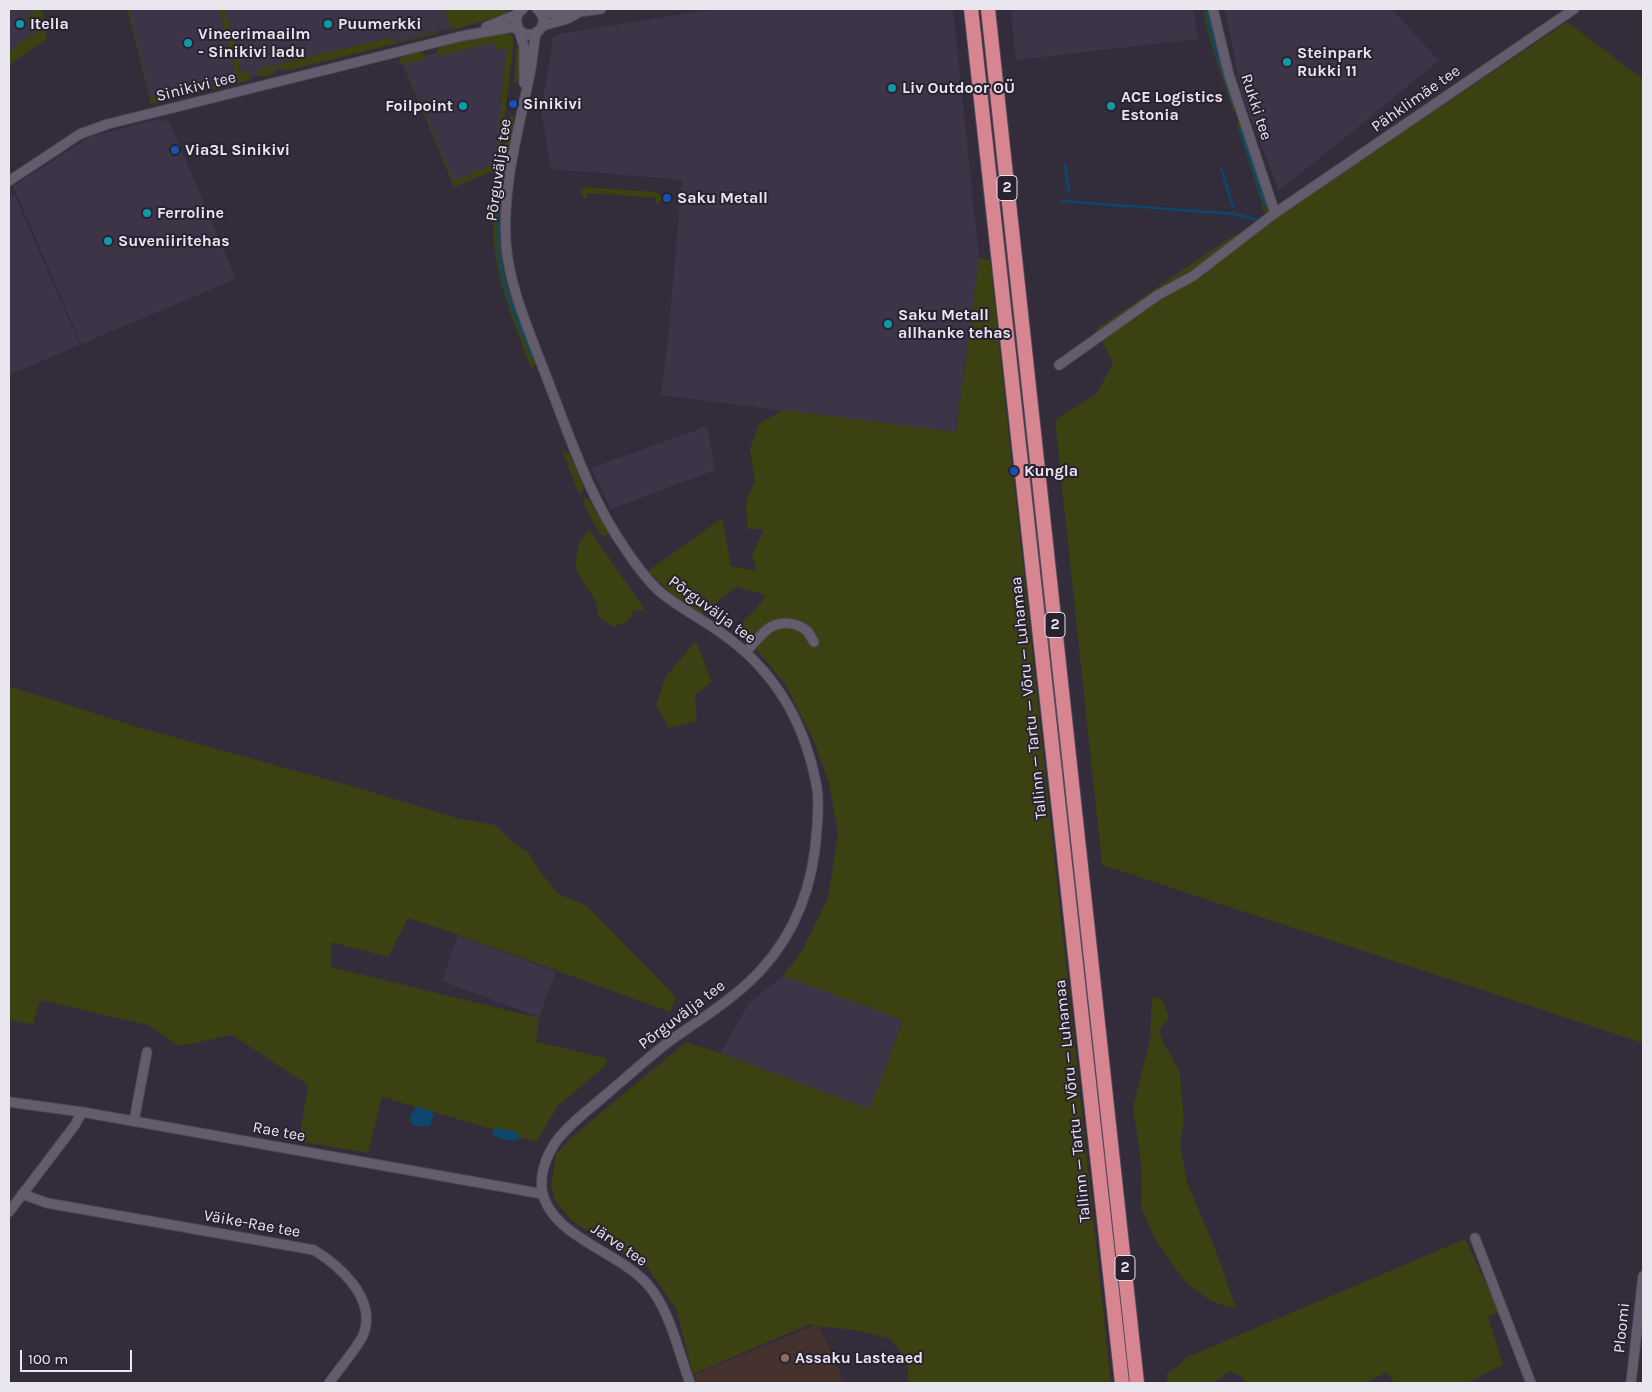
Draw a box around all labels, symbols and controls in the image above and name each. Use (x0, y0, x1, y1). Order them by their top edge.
place label: Itella (30, 14, 69, 34)
place label: Puumerkki (338, 14, 421, 34)
marker: Itella (14, 18, 26, 30)
marker: Puumerkki (322, 18, 334, 30)
place label: Vineerimaailm - Sinikivi ladu (198, 24, 311, 62)
marker: Vineerimaailm - Sinikivi ladu (182, 37, 194, 49)
place label: Steinpark Rukki 11 (1297, 43, 1372, 81)
marker: Steinpark Rukki 11 (1281, 56, 1293, 68)
street label: Pähklimäe tee (1368, 61, 1464, 137)
street label: Sinikivi tee (154, 68, 238, 106)
street label: Rukki tee (1236, 71, 1276, 143)
place label: Liv Outdoor OÜ (902, 78, 1015, 98)
marker: Liv Outdoor OÜ (886, 82, 898, 94)
place label: ACE Logistics Estonia (1121, 87, 1223, 125)
place label: Sinikivi (523, 94, 582, 114)
place label: Foilpoint (385, 96, 453, 116)
marker: Sinikivi (507, 98, 519, 110)
marker: Foilpoint (457, 100, 469, 112)
marker: ACE Logistics Estonia (1105, 100, 1117, 112)
street label: Põrguvälja tee (482, 118, 516, 222)
place label: Via3L Sinikivi (185, 140, 290, 160)
marker: Via3L Sinikivi (169, 144, 181, 156)
road number: 2 (997, 176, 1017, 200)
place label: Saku Metall (677, 188, 768, 208)
marker: Saku Metall (661, 192, 673, 204)
place label: Ferroline (157, 203, 224, 223)
marker: Ferroline (141, 207, 153, 219)
place label: Suveniiritehas (118, 231, 230, 251)
marker: Suveniiritehas (102, 235, 114, 247)
place label: Saku Metall allhanke tehas (898, 305, 1011, 343)
marker: Saku Metall allhanke tehas (882, 318, 894, 330)
place label: Kungla (1024, 461, 1078, 481)
marker: Kungla (1008, 465, 1020, 477)
street label: Põrguvälja tee (665, 572, 759, 648)
street label: Tallinn — Tartu — Võru — Luhamaa (1007, 576, 1051, 820)
road number: 2 (1045, 612, 1065, 638)
street label: Põrguvälja tee (635, 976, 729, 1054)
street label: Tallinn — Tartu — Võru — Luhamaa (1051, 979, 1095, 1223)
street label: Rae tee (251, 1118, 307, 1146)
street label: Väike-Rae tee (202, 1206, 302, 1242)
street label: Järve tee (587, 1219, 651, 1271)
road number: 2 (1115, 1256, 1135, 1280)
street label: Ploomi (1610, 1302, 1634, 1354)
scale bar (22, 1340, 135, 1372)
place label: Assaku Lasteaed (795, 1348, 923, 1368)
text: 100 m (28, 1350, 68, 1368)
marker: Assaku Lasteaed (779, 1352, 791, 1364)

